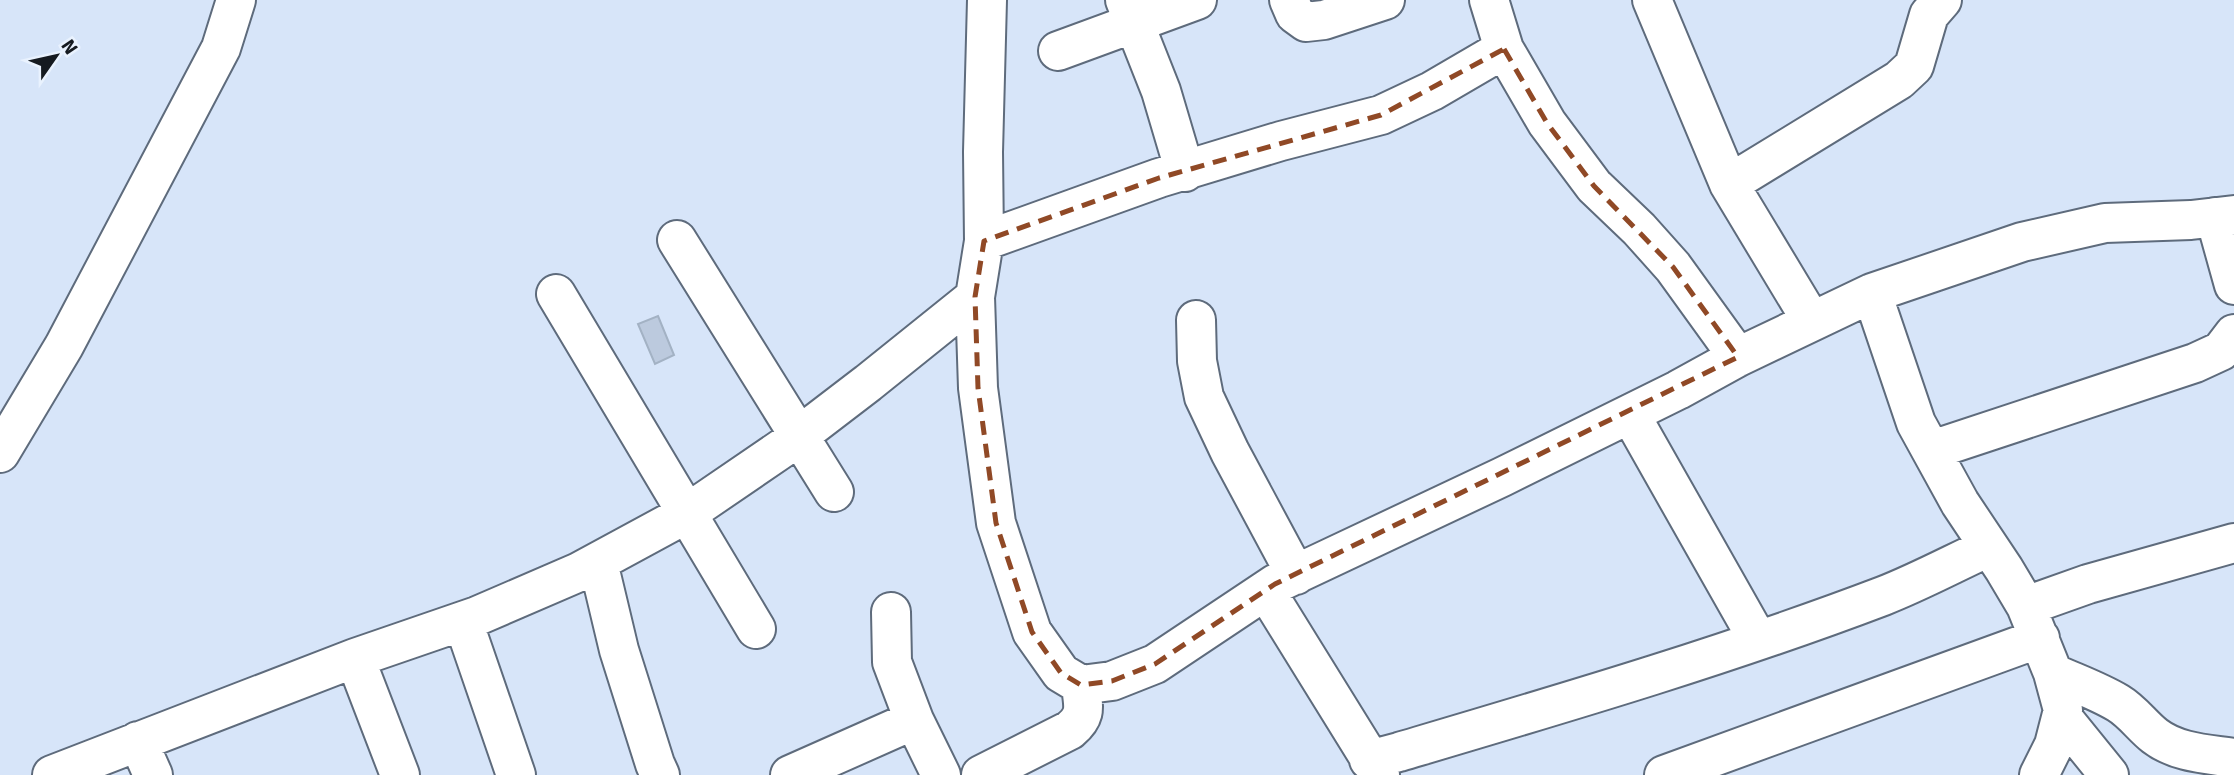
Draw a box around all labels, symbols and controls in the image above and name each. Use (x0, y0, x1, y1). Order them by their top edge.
north arrow (21, 21, 91, 91)
text: N (56, 35, 83, 59)

